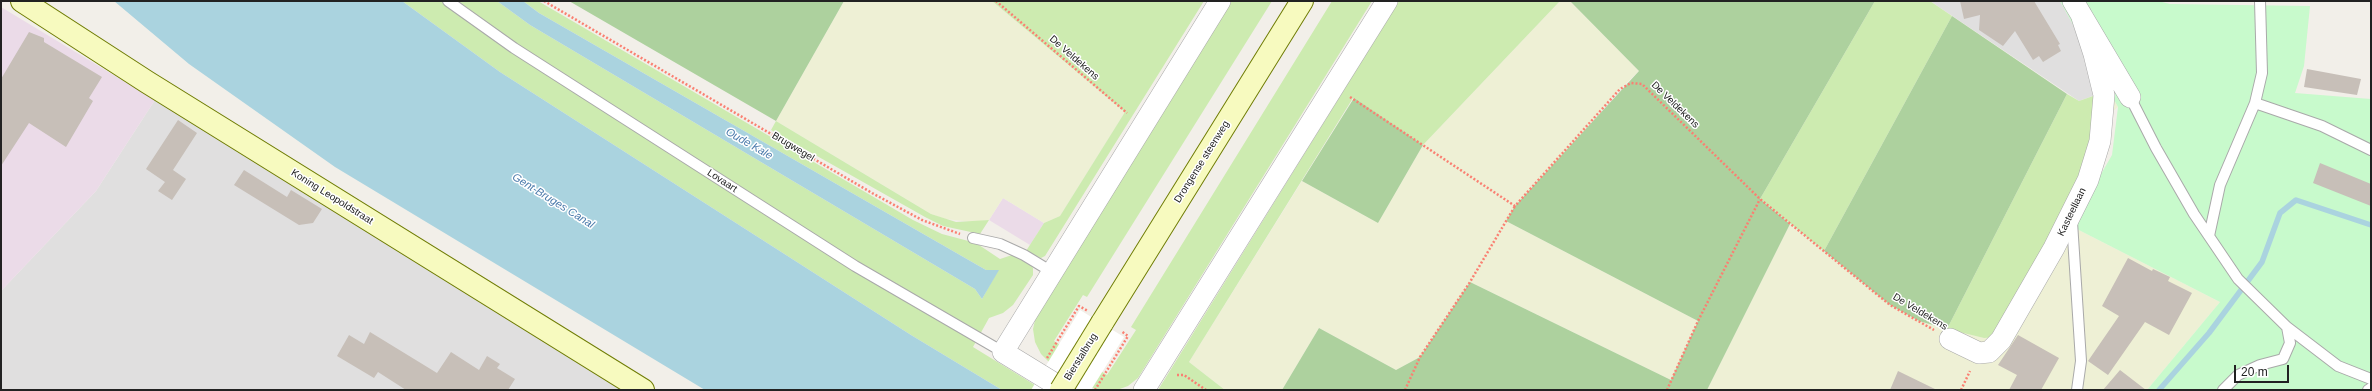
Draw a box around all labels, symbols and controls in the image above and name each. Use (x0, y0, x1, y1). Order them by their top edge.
street label: De Veldekens (1047, 33, 1101, 83)
street label: De Veldekens (1649, 79, 1701, 131)
street label: Drongense steenweg (1172, 119, 1232, 205)
water label: Oude Kale (723, 125, 775, 163)
street label: Brugwegel (770, 130, 816, 164)
street label: Koning Leopoldstraat (289, 167, 375, 227)
street label: Lovaart (705, 167, 739, 195)
water label: Gent-Bruges Canal (510, 170, 596, 232)
street label: Kasteellaan (2055, 186, 2089, 238)
street label: De Veldekens (1890, 291, 1950, 333)
street label: Bierstalbrug (1062, 331, 1100, 383)
scale bar (2236, 357, 2291, 383)
text: 20 m (2241, 365, 2268, 379)

